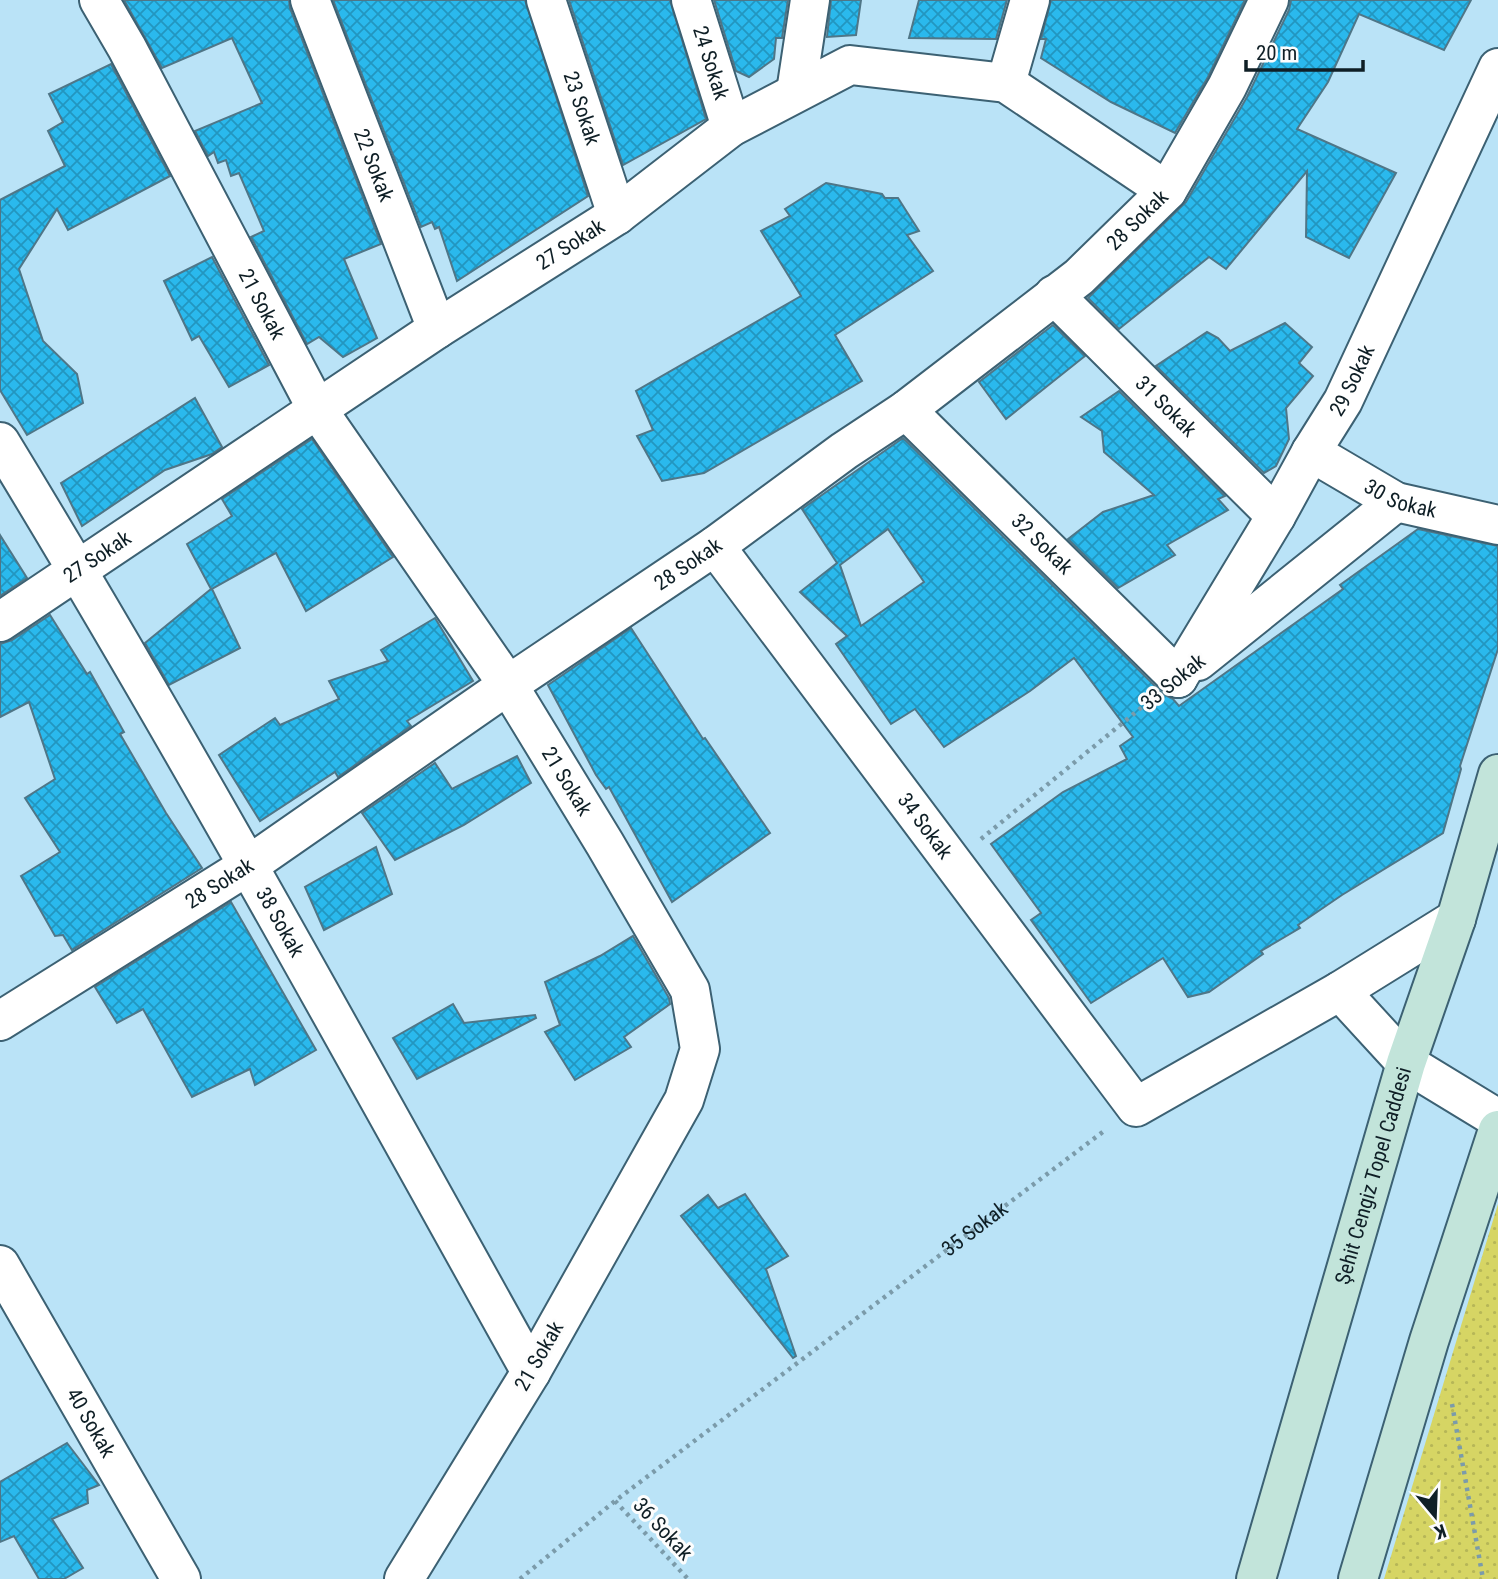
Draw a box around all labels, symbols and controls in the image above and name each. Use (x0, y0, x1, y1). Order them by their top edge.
street label: 24 Sokak (688, 23, 734, 103)
scale bar (1246, 28, 1363, 72)
text: 20 m (1256, 41, 1297, 65)
street label: 23 Sokak (558, 68, 605, 149)
street label: 22 Sokak (349, 125, 399, 205)
street label: 28 Sokak (1102, 184, 1173, 255)
street label: 27 Sokak (532, 214, 609, 275)
street label: 21 Sokak (233, 265, 290, 344)
street label: 29 Sokak (1325, 341, 1380, 421)
street label: 31 Sokak (1131, 371, 1202, 442)
street label: 30 Sokak (1360, 474, 1440, 523)
street label: 32 Sokak (1007, 509, 1078, 580)
street label: 27 Sokak (59, 525, 136, 588)
street label: 28 Sokak (650, 533, 727, 595)
street label: 33 Sokak (1136, 648, 1210, 715)
street label: 21 Sokak (537, 743, 597, 820)
street label: 34 Sokak (893, 788, 958, 864)
street label: 28 Sokak (181, 853, 259, 914)
street label: 38 Sokak (251, 883, 309, 962)
street label: Şehit Cengiz Topel Caddesi (1330, 1064, 1416, 1287)
street label: 35 Sokak (937, 1196, 1013, 1261)
street label: 21 Sokak (510, 1317, 569, 1395)
street label: 40 Sokak (62, 1384, 121, 1462)
north arrow (1400, 1481, 1470, 1551)
street label: 36 Sokak (628, 1493, 698, 1565)
text: K (1431, 1519, 1449, 1544)

